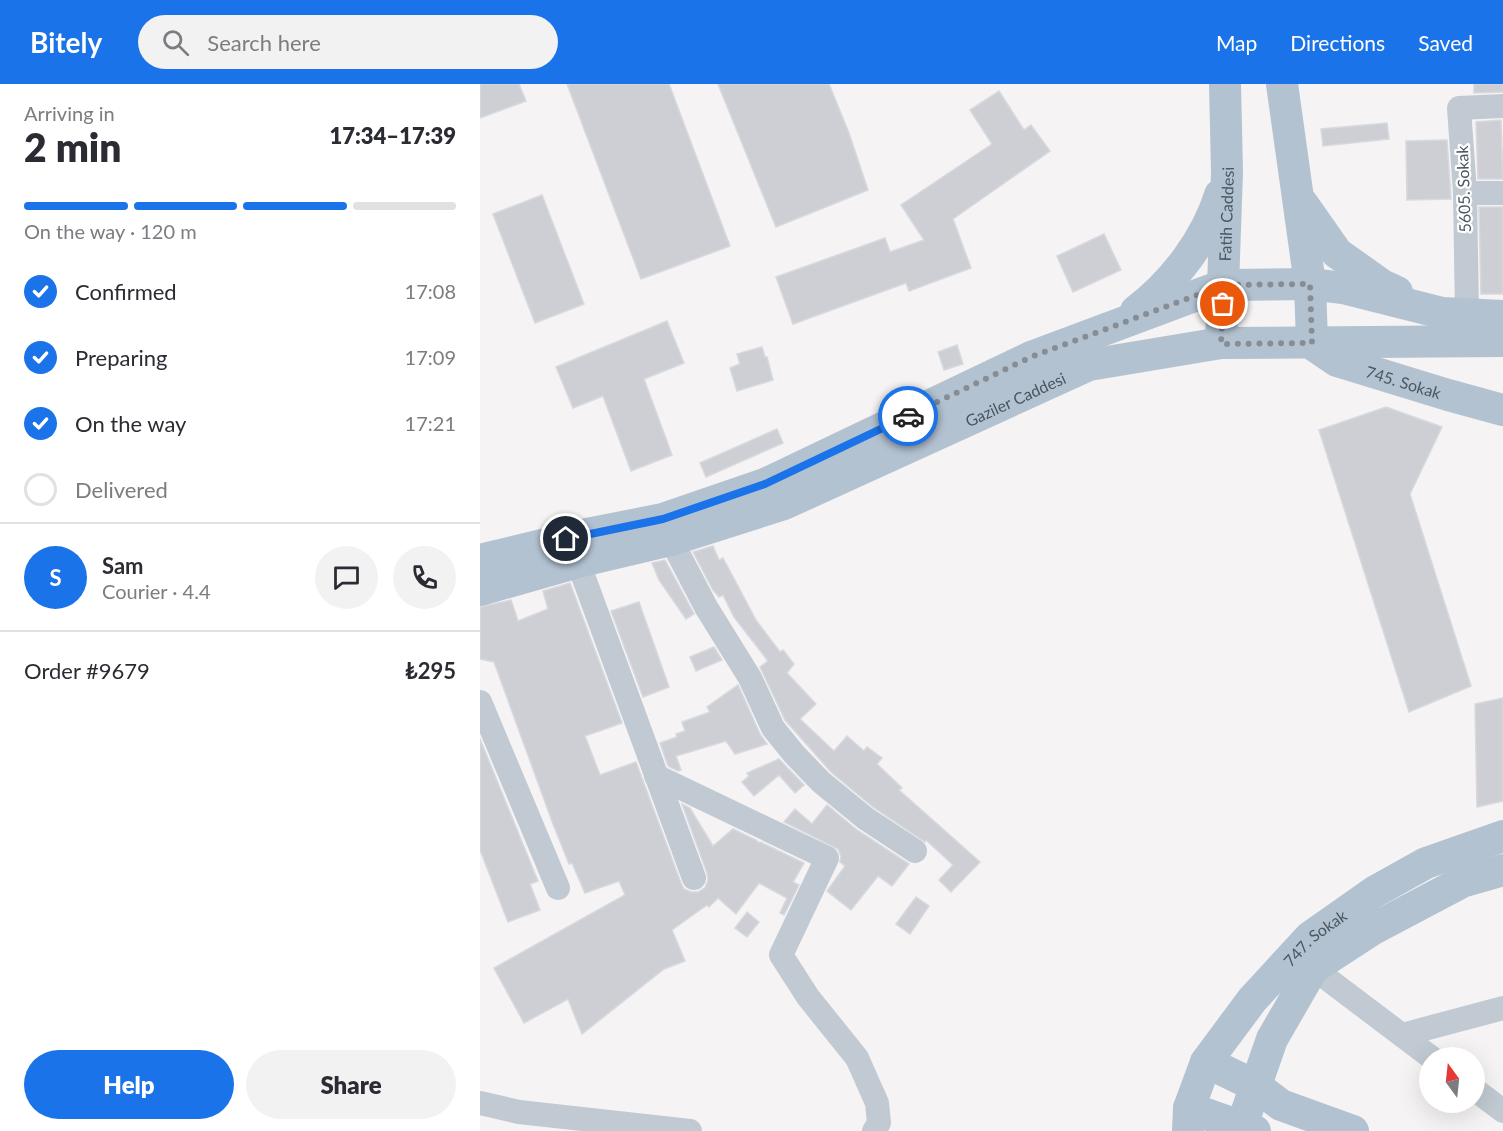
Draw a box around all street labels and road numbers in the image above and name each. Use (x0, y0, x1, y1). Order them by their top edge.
street label: 5605. Sokak (1452, 144, 1474, 233)
street label: Fatih Caddesi (1214, 167, 1237, 262)
street label: 745. Sokak (1364, 361, 1444, 402)
street label: Gaziler Caddesi (962, 368, 1068, 430)
street label: 747. Sokak (1279, 905, 1350, 970)

